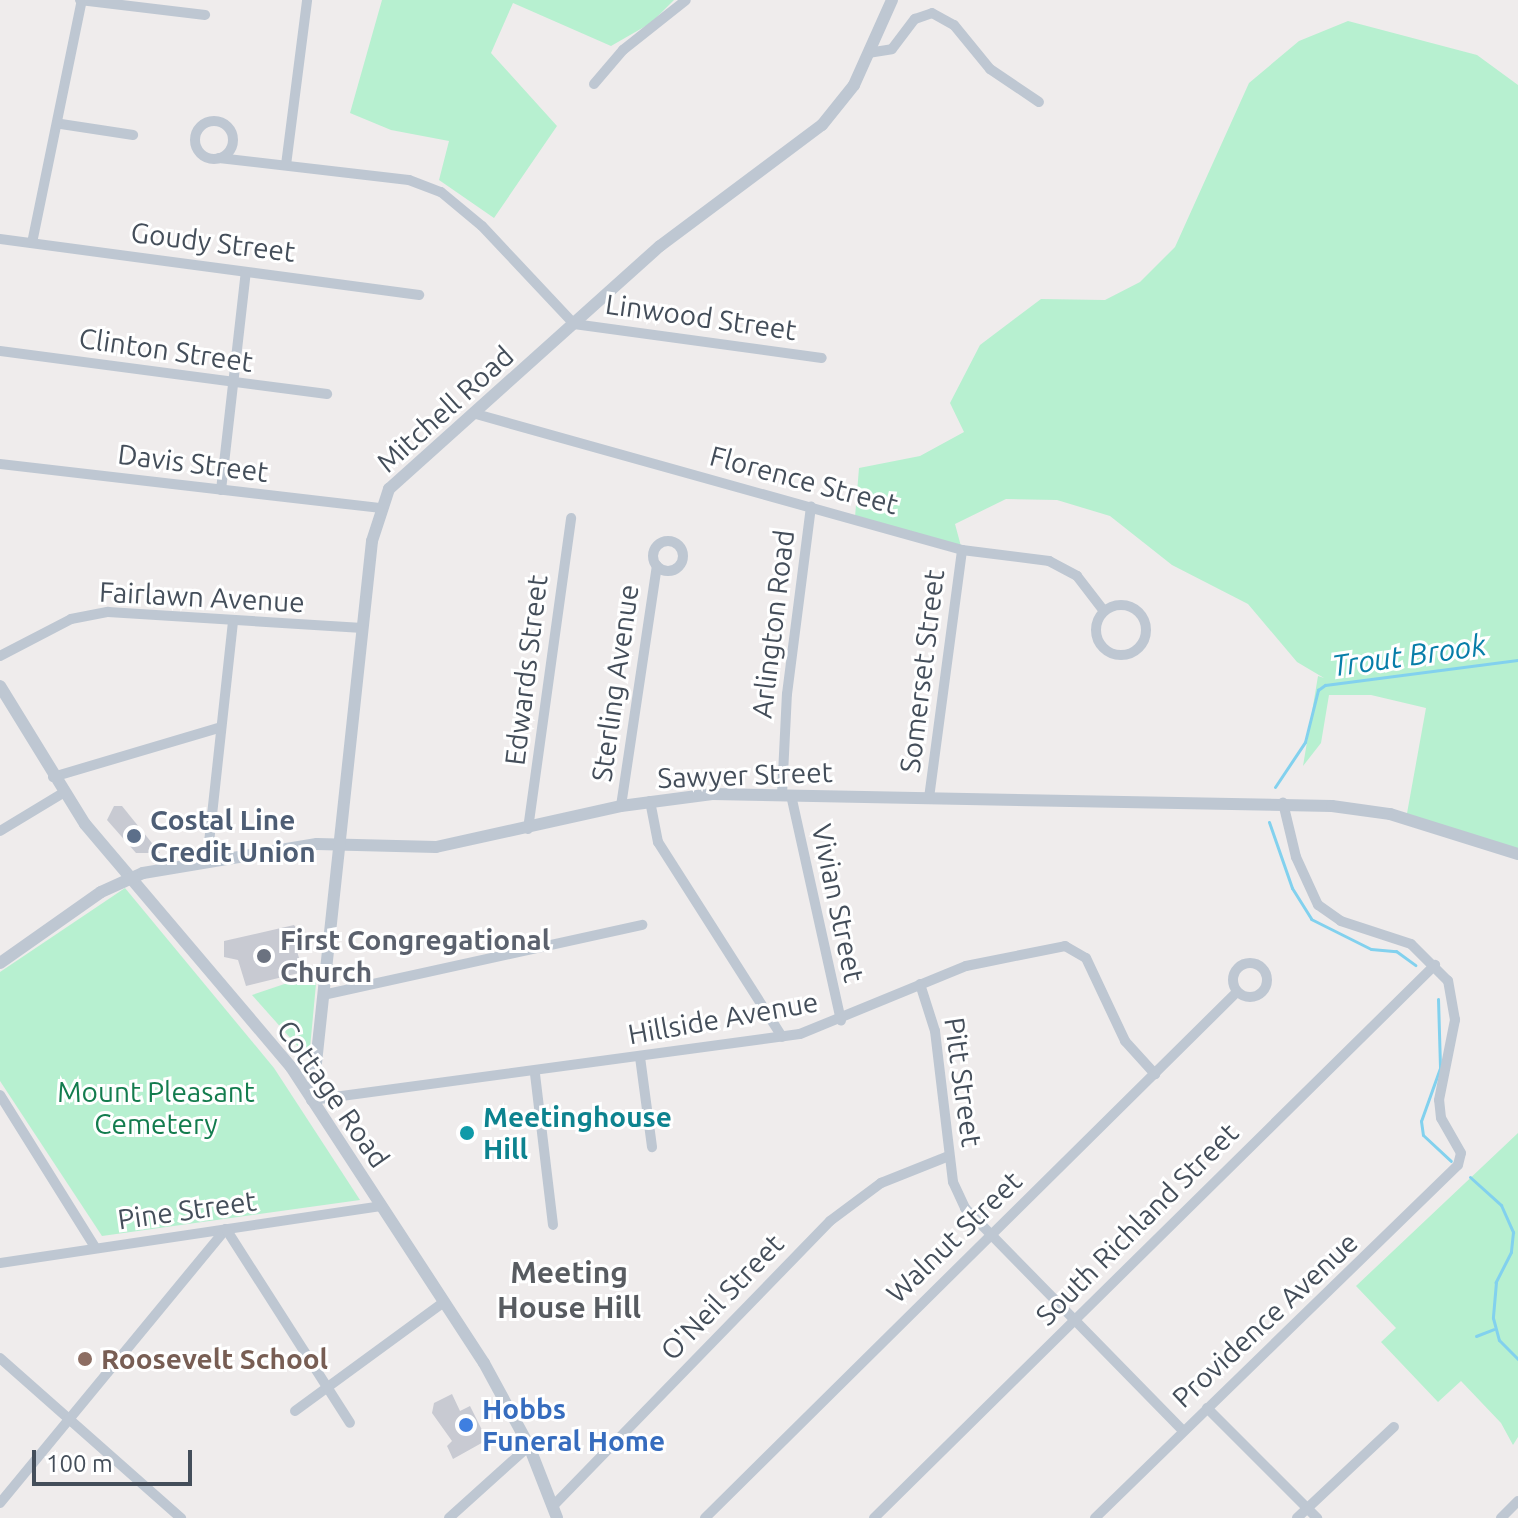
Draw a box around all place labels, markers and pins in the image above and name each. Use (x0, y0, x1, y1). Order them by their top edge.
place label: Costal Line Credit Union (150, 803, 316, 869)
marker: Costal Line Credit Union (125, 827, 143, 845)
place label: First Congregational Church (280, 923, 550, 989)
marker: First Congregational Church (255, 947, 273, 965)
place label: Meetinghouse Hill (483, 1100, 672, 1166)
marker: Meetinghouse Hill (458, 1124, 476, 1142)
place label: Roosevelt School (101, 1342, 328, 1376)
marker: Roosevelt School (76, 1350, 94, 1368)
place label: Hobbs Funeral Home (482, 1392, 665, 1458)
marker: Hobbs Funeral Home (457, 1416, 475, 1434)

